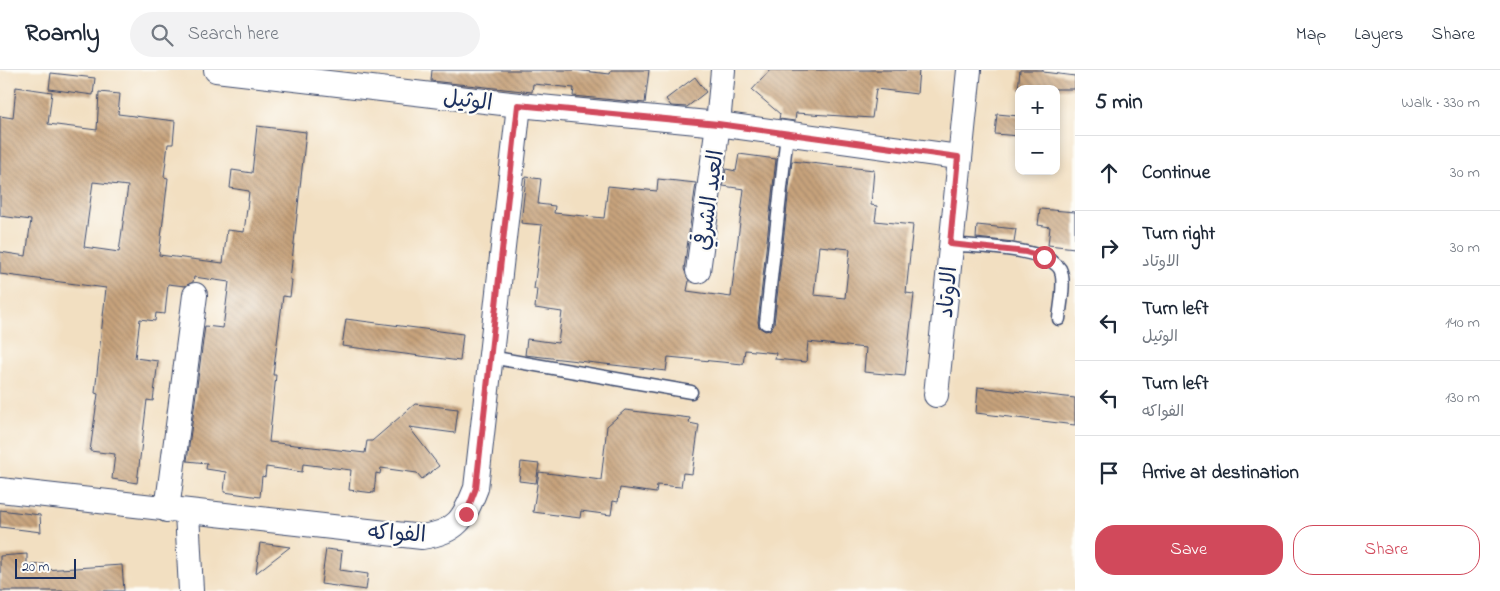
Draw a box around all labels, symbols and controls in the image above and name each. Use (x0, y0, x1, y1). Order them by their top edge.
search box (130, 12, 480, 57)
text: Roamly (25, 17, 100, 52)
icon: search (148, 21, 176, 49)
text: Search here (188, 21, 279, 48)
text: Map (1296, 22, 1326, 48)
text: Layers (1354, 22, 1404, 48)
text: Share (1432, 22, 1475, 48)
street label: الوثيل (441, 83, 494, 121)
map controls (1015, 85, 1060, 175)
button: + (1015, 85, 1060, 130)
text: 5 min (1095, 88, 1143, 118)
text: Walk · 330 m (1401, 91, 1480, 115)
button: − (1015, 130, 1060, 175)
street label: العيد الشرقي (688, 148, 734, 253)
icon: ahead (1095, 159, 1123, 187)
text: Continue (1142, 160, 1210, 187)
text: 30 m (1450, 161, 1480, 185)
text: Turn right (1142, 221, 1215, 248)
icon: right (1095, 234, 1123, 262)
text: 30 m (1450, 236, 1480, 260)
route start (1033, 246, 1056, 269)
text: الاوتاد (1142, 250, 1180, 274)
street label: الاوتاد (931, 265, 967, 319)
text: Turn left (1142, 296, 1209, 323)
icon: left (1095, 309, 1123, 337)
text: 140 m (1445, 311, 1480, 335)
text: الوثيل (1142, 325, 1178, 349)
text: Turn left (1142, 371, 1209, 398)
icon: left (1095, 384, 1123, 412)
text: 130 m (1445, 386, 1480, 410)
text: الفواكه (1142, 400, 1184, 424)
icon: arrive (1095, 459, 1123, 487)
text: Arrive at destination (1142, 460, 1299, 487)
route end (455, 503, 478, 526)
street label: الفواكه (367, 518, 427, 552)
button: Save (1095, 525, 1283, 575)
button: Share (1293, 525, 1480, 575)
scale bar (15, 556, 76, 579)
text: 20 m (22, 557, 49, 578)

